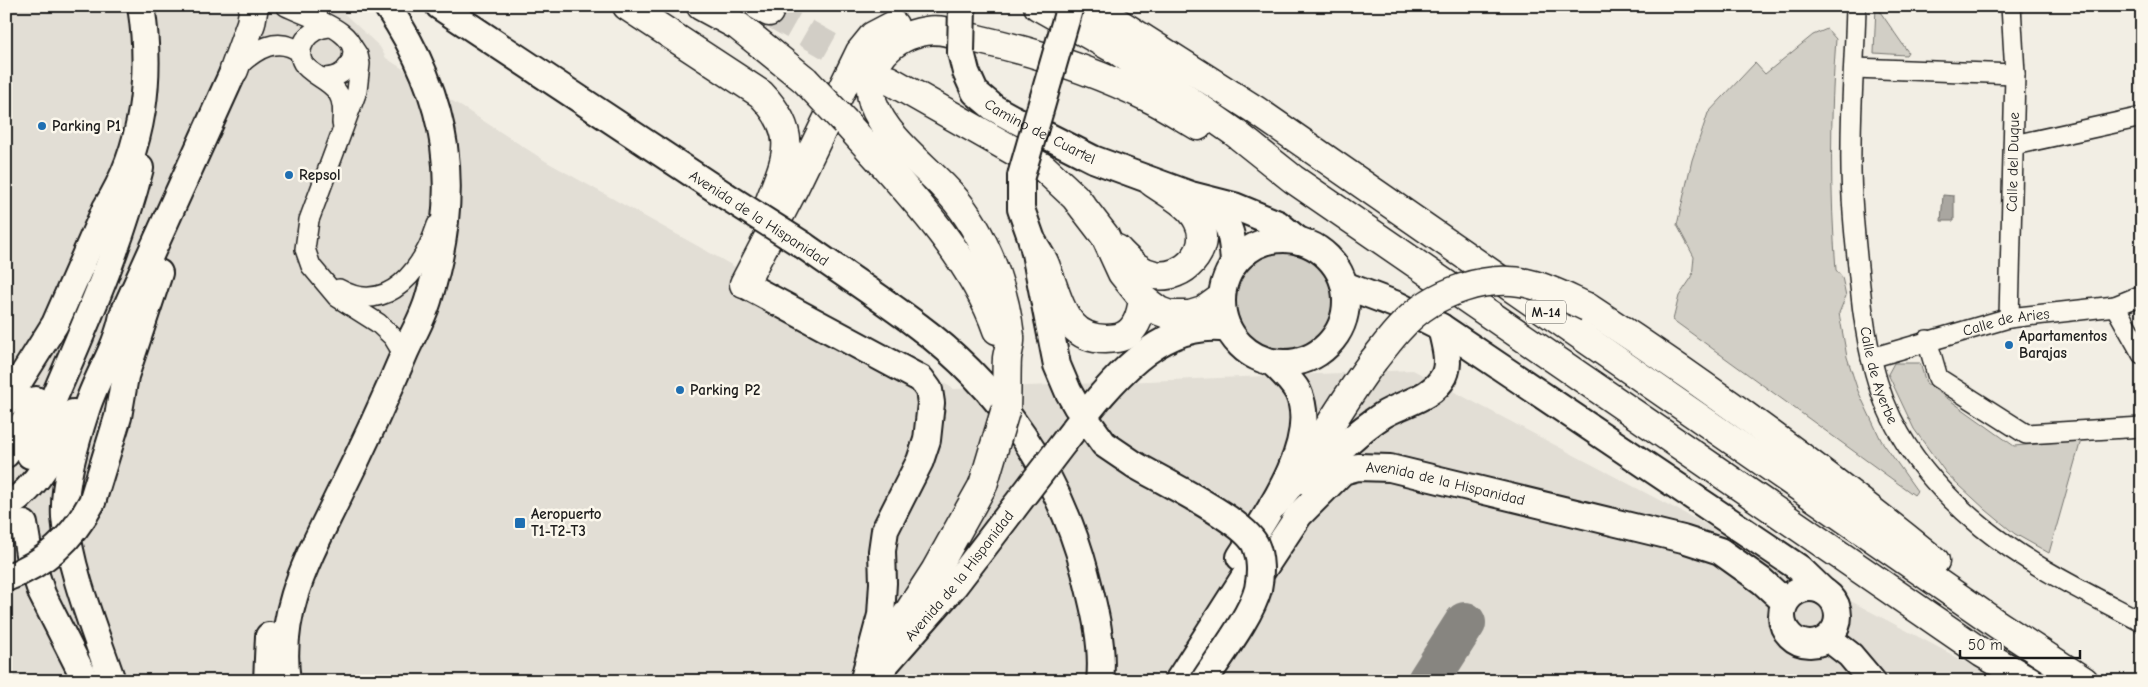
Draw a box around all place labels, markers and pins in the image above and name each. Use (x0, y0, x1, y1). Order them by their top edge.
place label: Parking P1 (52, 117, 121, 135)
marker: Parking P1 (36, 120, 48, 132)
place label: Repsol (299, 166, 341, 184)
marker: Repsol (283, 169, 295, 181)
place label: Apartamentos Barajas (2019, 327, 2107, 362)
marker: Apartamentos Barajas (2003, 339, 2015, 351)
place label: Parking P2 (690, 381, 760, 399)
marker: Parking P2 (674, 384, 686, 396)
place label: Aeropuerto T1-T2-T3 (531, 505, 602, 540)
marker: Aeropuerto T1-T2-T3 (513, 516, 527, 530)

